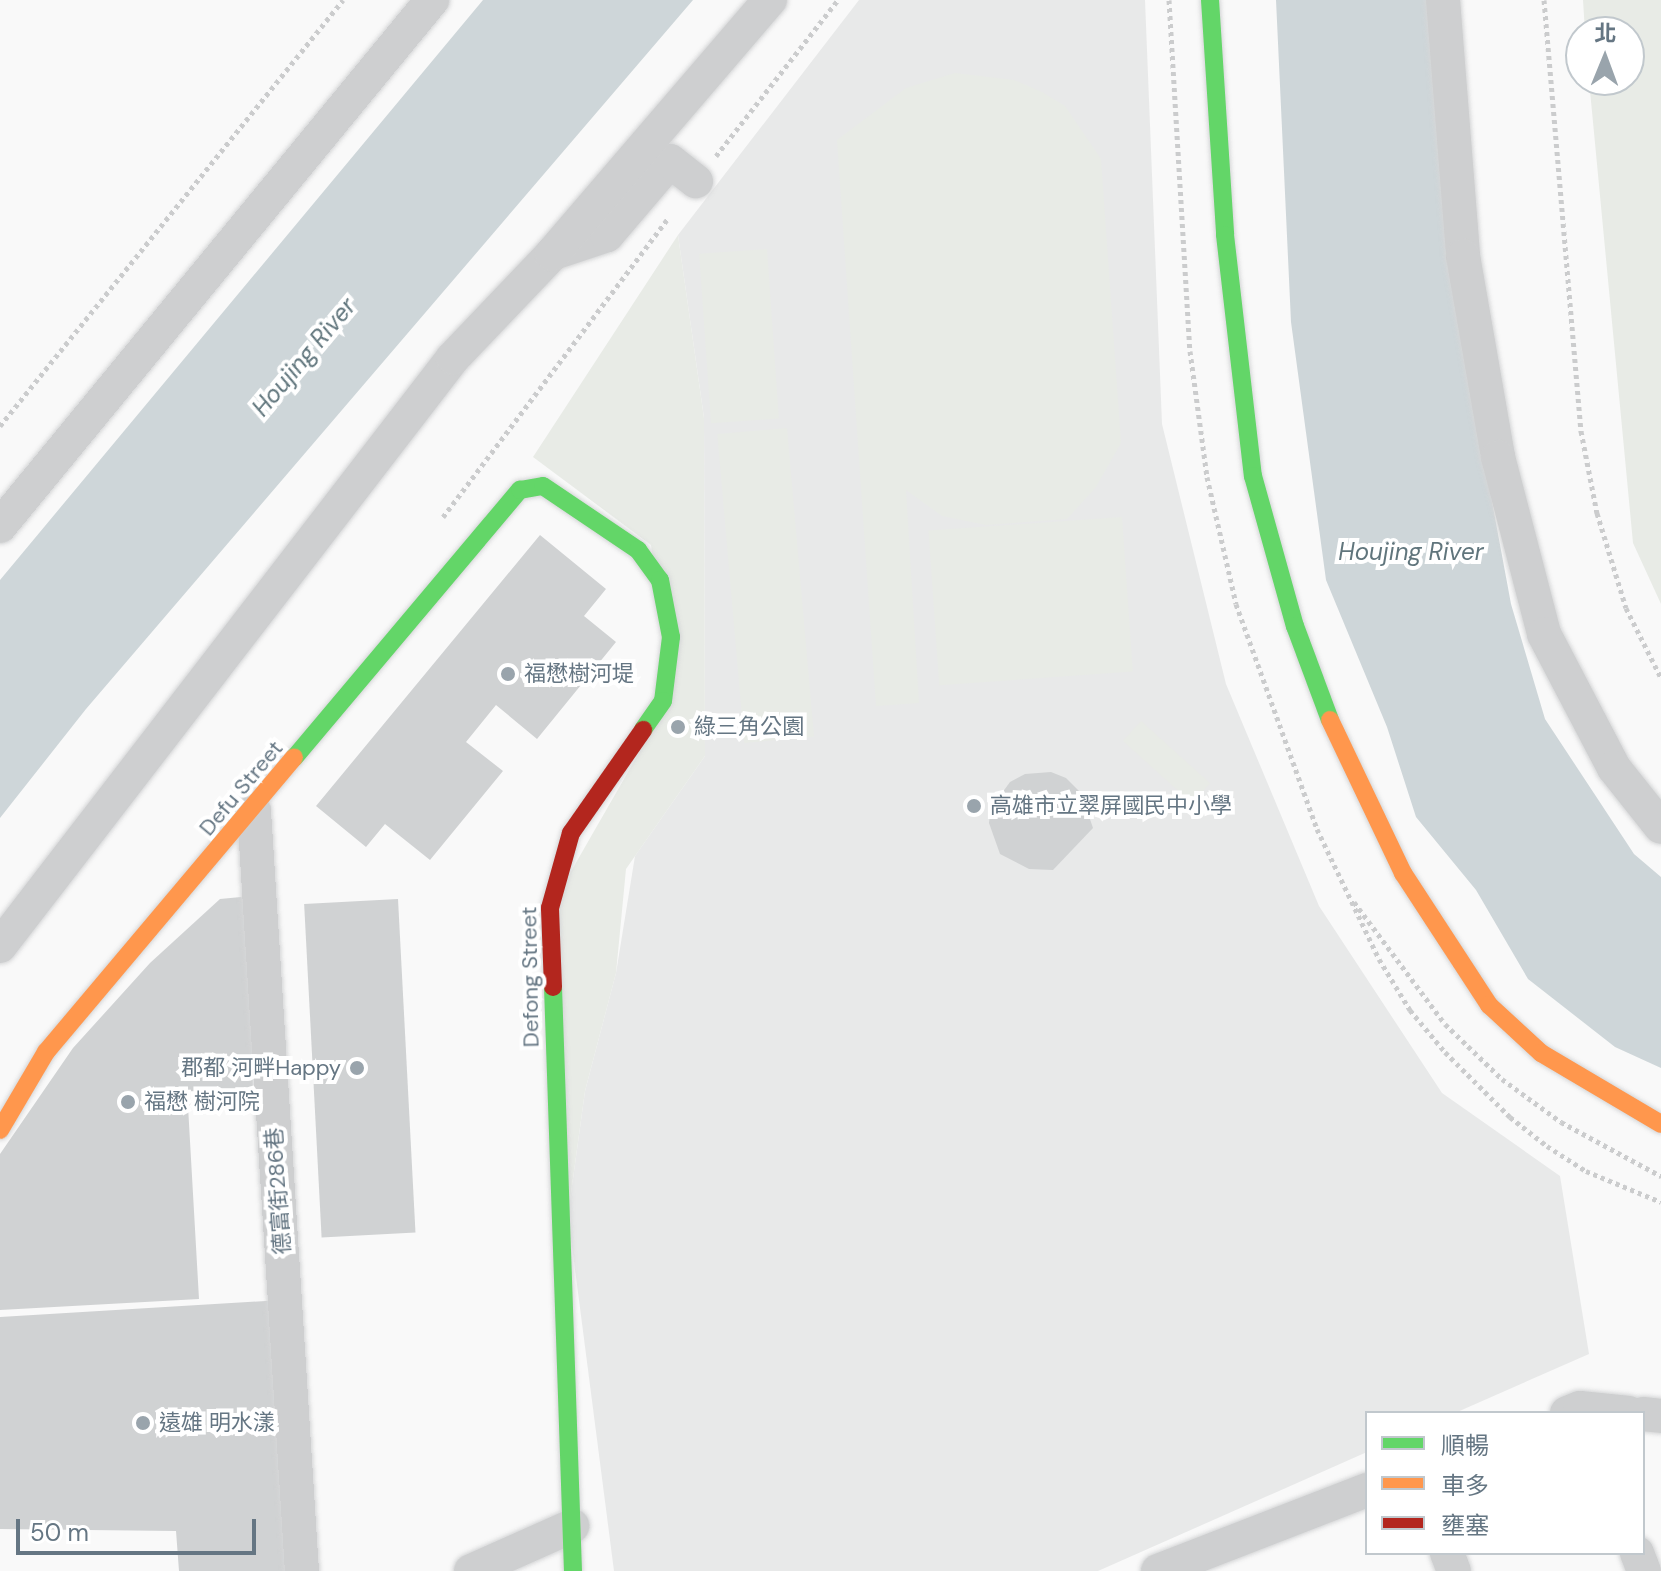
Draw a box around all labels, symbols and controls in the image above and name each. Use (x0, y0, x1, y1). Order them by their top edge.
north arrow (1565, 16, 1645, 96)
text: 北 (1594, 19, 1617, 48)
water label: Houjing River (246, 292, 362, 422)
water label: Houjing River (1338, 538, 1484, 566)
place label: 福懋樹河堤 (524, 661, 634, 687)
marker: 福懋樹河堤 (499, 665, 517, 683)
place label: 綠三角公園 (694, 714, 804, 740)
marker: 綠三角公園 (669, 718, 687, 736)
street label: Defu Street (194, 735, 288, 841)
place label: 高雄市立翠屏國民中小學 (990, 793, 1232, 819)
marker: 高雄市立翠屏國民中小學 (965, 797, 983, 815)
street label: Defong Street (516, 906, 544, 1048)
place label: 郡都 河畔Happy (181, 1055, 341, 1081)
marker: 郡都 河畔Happy (348, 1059, 366, 1077)
place label: 福懋 樹河院 (144, 1089, 260, 1115)
marker: 福懋 樹河院 (119, 1093, 137, 1111)
street label: 德富街286巷 (260, 1126, 296, 1256)
place label: 遠雄 明水漾 (159, 1410, 275, 1436)
legend (1365, 1411, 1645, 1555)
marker: 遠雄 明水漾 (134, 1414, 152, 1432)
text: 順暢 (1441, 1430, 1489, 1461)
text: 車多 (1441, 1470, 1489, 1501)
scale bar (20, 1503, 260, 1553)
text: 壅塞 (1441, 1510, 1489, 1541)
text: 50 m (30, 1517, 89, 1548)

